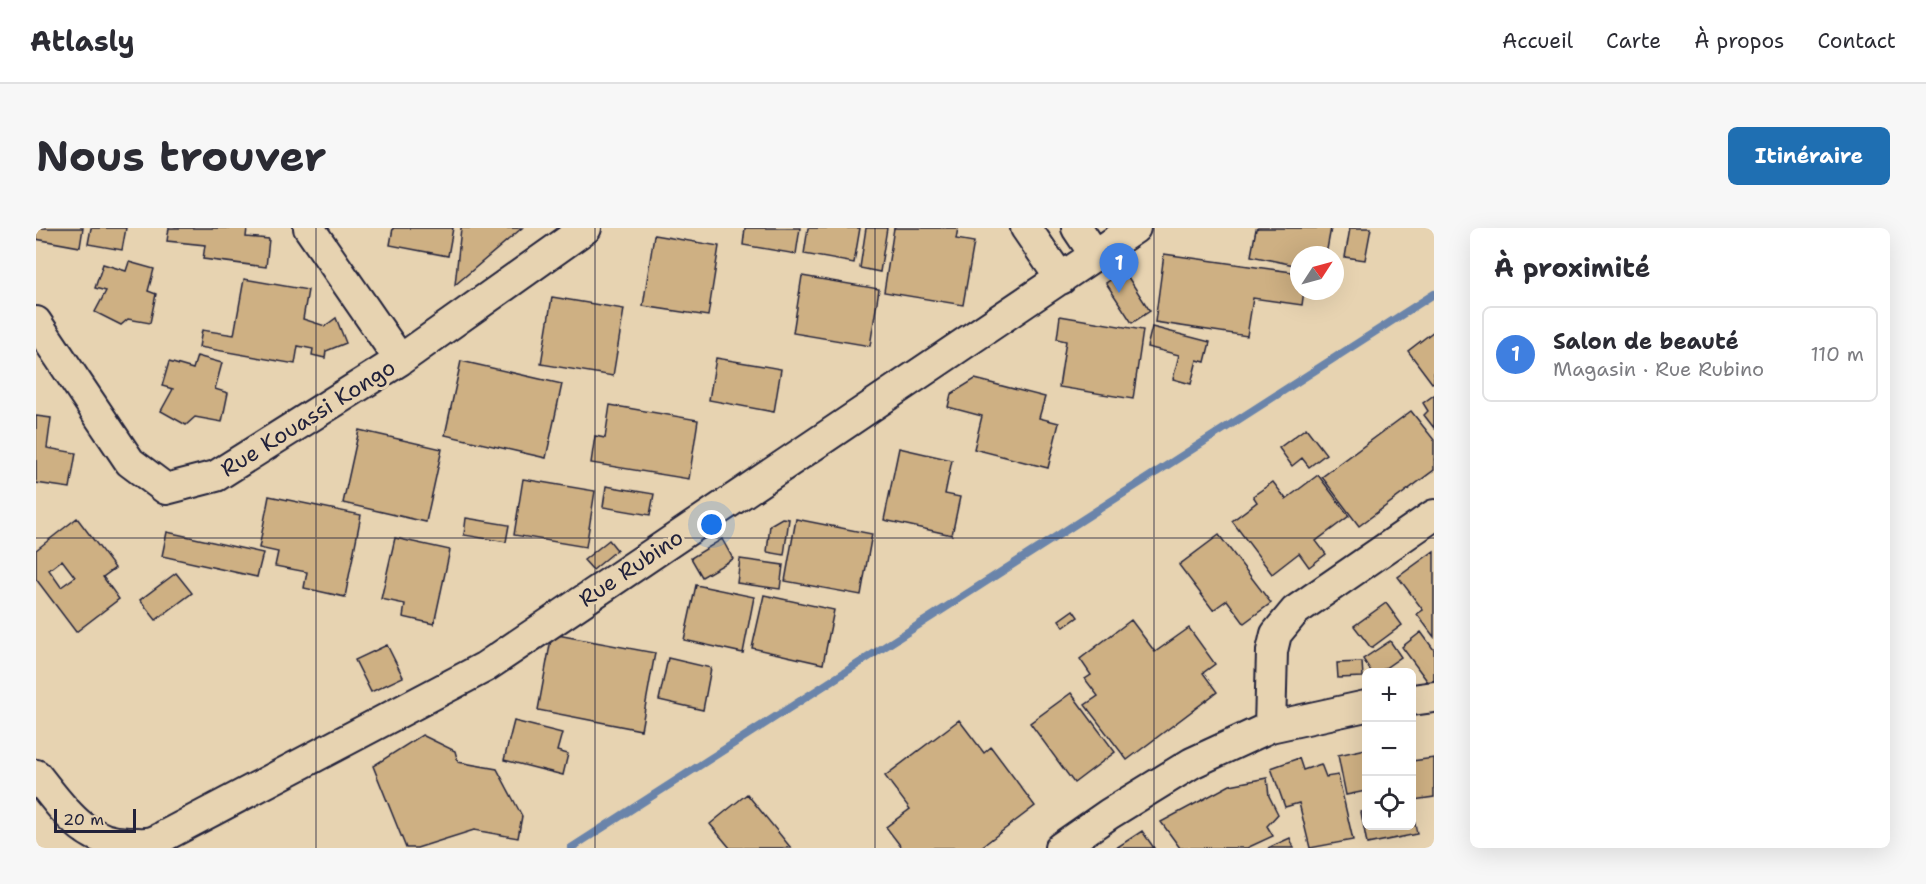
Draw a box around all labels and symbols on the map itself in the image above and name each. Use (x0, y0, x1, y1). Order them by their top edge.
pin: 1 (1100, 244, 1138, 293)
north arrow (1290, 246, 1344, 300)
street label: Rue Kouassi Kongo (215, 352, 401, 484)
your location (697, 510, 726, 539)
street label: Rue Rubino (573, 522, 689, 614)
scale bar (54, 806, 136, 834)

